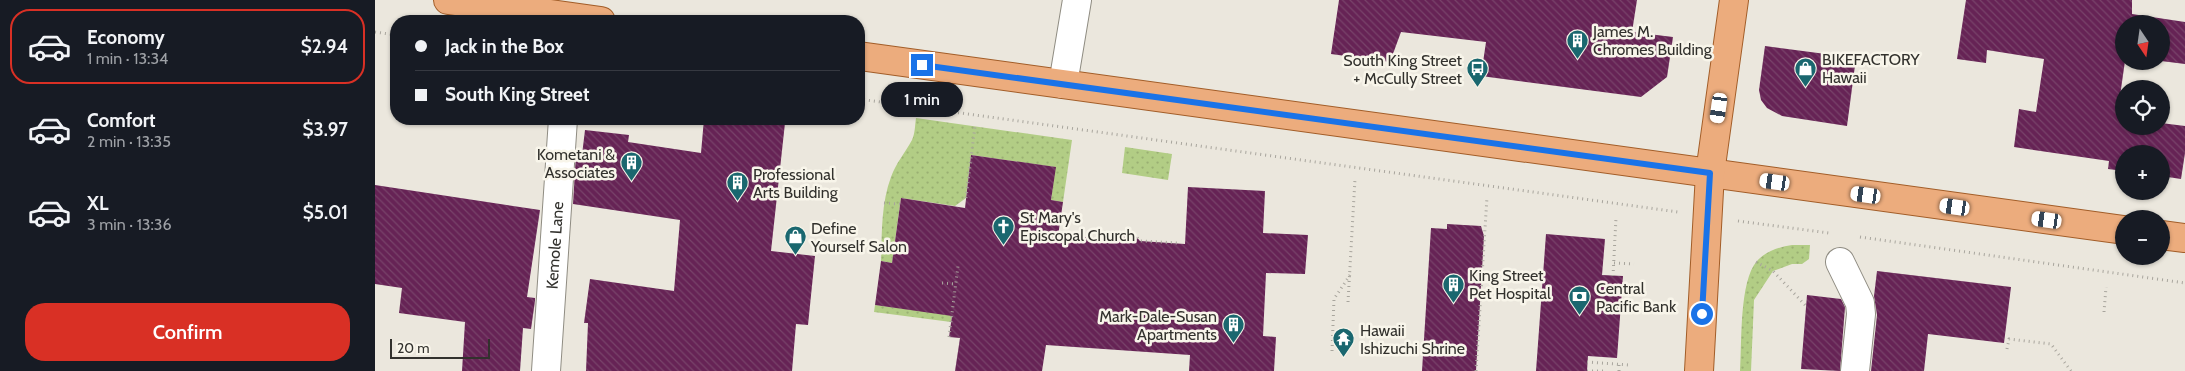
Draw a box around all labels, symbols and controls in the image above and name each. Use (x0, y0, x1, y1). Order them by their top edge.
north arrow (2115, 15, 2170, 70)
map controls (2115, 15, 2170, 265)
place label: James M. Chromes Building (1592, 22, 1713, 59)
icon: car (27, 24, 72, 69)
text: Economy (87, 26, 165, 49)
building icon: James M. Chromes Building (1565, 28, 1589, 59)
text: $2.94 (301, 35, 348, 58)
text: Jack in the Box (445, 35, 564, 58)
text: 1 min · 13:34 (87, 49, 168, 68)
place label: BIKEFACTORY Hawaii (1822, 50, 1921, 87)
place label: South King Street + McCully Street (1343, 51, 1463, 88)
route end (911, 54, 933, 76)
shop icon: BIKEFACTORY Hawaii (1794, 56, 1818, 87)
bus stop icon: South King Street + McCully Street (1466, 57, 1490, 88)
button: locate (2115, 80, 2170, 135)
callout: 1 min (881, 82, 963, 118)
text: South King Street (445, 83, 589, 106)
text: 1 min (904, 90, 940, 109)
car (1709, 92, 1728, 124)
icon: car (27, 107, 72, 152)
text: Comfort (87, 109, 156, 132)
text: $3.97 (302, 118, 348, 141)
text: 2 min · 13:35 (87, 132, 171, 151)
place label: Kometani & Associates (537, 145, 615, 182)
button: + (2115, 145, 2170, 200)
building icon: Kometani & Associates (619, 151, 643, 182)
place label: Professional Arts Building (753, 165, 839, 202)
building icon: Professional Arts Building (725, 171, 749, 202)
car (1759, 172, 1790, 192)
car (1850, 185, 1881, 205)
icon: car (27, 190, 72, 235)
text: XL (87, 192, 108, 215)
car (1939, 197, 1970, 217)
text: $5.01 (303, 201, 348, 224)
street label: Kemole Lane (542, 201, 567, 290)
place label: St Mary's Episcopal Church (1020, 208, 1135, 245)
car (2031, 210, 2062, 230)
button: − (2115, 210, 2170, 265)
church icon: St Mary's Episcopal Church (992, 214, 1016, 245)
text: 3 min · 13:36 (87, 215, 172, 234)
place label: Define Yourself Salon (810, 219, 907, 256)
shop icon: Define Yourself Salon (783, 225, 807, 256)
place label: King Street Pet Hospital (1469, 266, 1551, 303)
building icon: King Street Pet Hospital (1441, 272, 1465, 303)
place label: Central Pacific Bank (1596, 279, 1677, 316)
bank icon: Central Pacific Bank (1568, 285, 1592, 316)
button: Confirm (25, 303, 350, 361)
route start (1691, 303, 1713, 325)
place label: Mark-Dale-Susan Apartments (1099, 307, 1217, 344)
building icon: Mark-Dale-Susan Apartments (1221, 313, 1245, 344)
place label: Hawaii Ishizuchi Shrine (1360, 321, 1465, 358)
temple icon: Hawaii Ishizuchi Shrine (1332, 327, 1356, 358)
scale bar (390, 336, 490, 359)
text: 20 m (397, 339, 430, 357)

